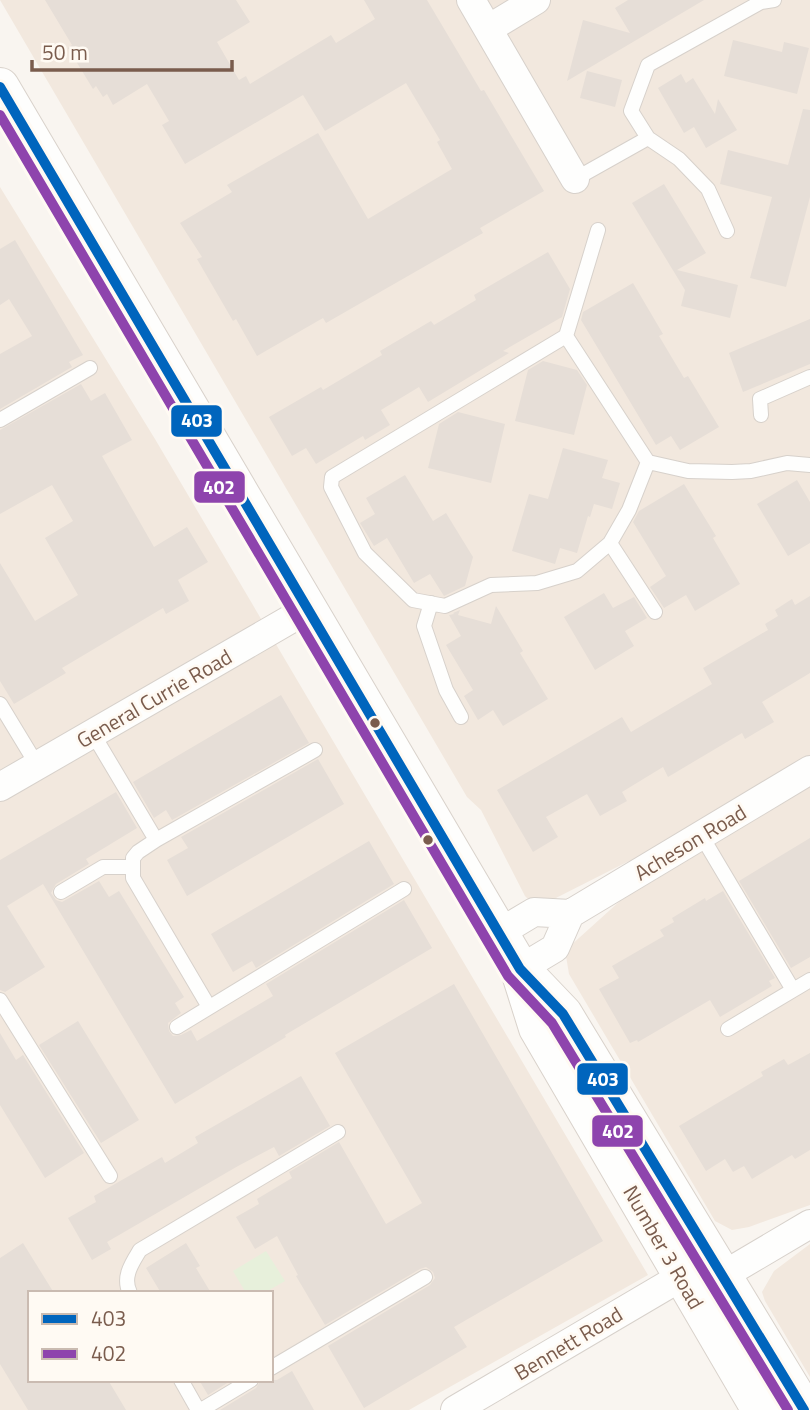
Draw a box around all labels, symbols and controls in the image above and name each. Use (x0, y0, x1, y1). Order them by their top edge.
scale bar (32, 28, 231, 72)
text: 50 m (42, 36, 88, 68)
line badge: 403 (170, 404, 223, 438)
text: 403 (181, 405, 213, 434)
line badge: 402 (193, 470, 246, 504)
text: 402 (203, 472, 235, 501)
street label: General Currie Road (70, 640, 238, 756)
unlabelled marker (368, 716, 382, 730)
street label: Acheson Road (628, 796, 752, 888)
unlabelled marker (421, 833, 435, 847)
line badge: 403 (576, 1062, 629, 1096)
text: 403 (587, 1064, 619, 1093)
line badge: 402 (591, 1114, 644, 1148)
text: 402 (602, 1116, 634, 1145)
street label: Number 3 Road (616, 1179, 712, 1315)
legend (28, 1291, 273, 1382)
street label: Bennett Road (508, 1298, 628, 1388)
text: 403 (91, 1302, 126, 1334)
text: 402 (91, 1337, 126, 1369)

